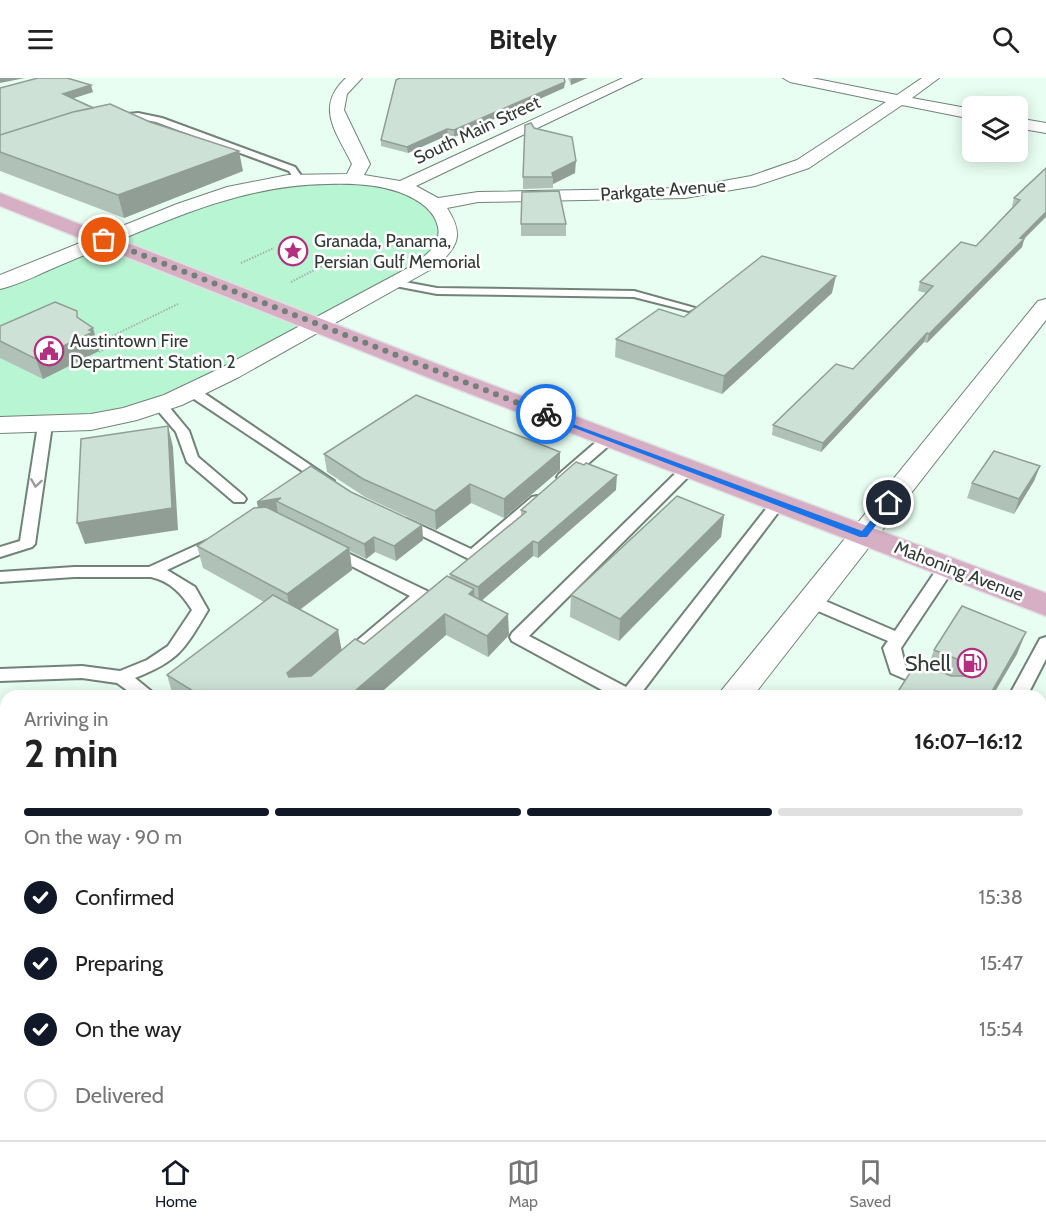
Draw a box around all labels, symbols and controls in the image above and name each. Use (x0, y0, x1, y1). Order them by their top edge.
icon: menu (24, 23, 57, 56)
text: Bitely (489, 23, 557, 56)
icon: search (989, 23, 1022, 56)
street label: South Main Street (410, 91, 544, 169)
map controls (962, 96, 1028, 162)
button: layers (962, 96, 1028, 162)
street label: Parkgate Avenue (599, 175, 727, 205)
pin (78, 214, 129, 265)
icon: bag (87, 223, 120, 256)
place label: Granada, Panama, Persian Gulf Memorial (314, 230, 481, 273)
place icon: Granada, Panama, Persian Gulf Memorial (277, 235, 309, 267)
place label: Austintown Fire Department Station 2 (70, 330, 236, 373)
public building icon: Austintown Fire Department Station 2 (33, 335, 65, 367)
courier (516, 384, 576, 444)
icon: bike (530, 398, 563, 431)
pin (863, 477, 914, 528)
one-way arrow (31, 479, 43, 488)
icon: home (872, 486, 905, 519)
street label: Mahoning Avenue (891, 536, 1027, 606)
fuel station icon: Shell (956, 647, 988, 679)
place label: Shell (905, 650, 952, 677)
text: Arriving in (24, 707, 108, 731)
text: 16:07–16:12 (914, 728, 1023, 755)
text: 2 min (24, 729, 118, 777)
text: On the way · 90 m (24, 825, 182, 849)
icon: check (24, 881, 57, 914)
text: Confirmed (75, 884, 174, 911)
text: 15:38 (979, 885, 1023, 909)
icon: check (24, 947, 57, 980)
text: Preparing (75, 950, 163, 977)
text: 15:47 (980, 951, 1023, 975)
icon: check (24, 1013, 57, 1046)
text: On the way (75, 1016, 182, 1043)
text: 15:54 (979, 1017, 1023, 1041)
text: Delivered (75, 1082, 164, 1109)
tab: Home (155, 1156, 197, 1211)
tab: Map (507, 1156, 540, 1211)
tab: Saved (850, 1156, 891, 1211)

